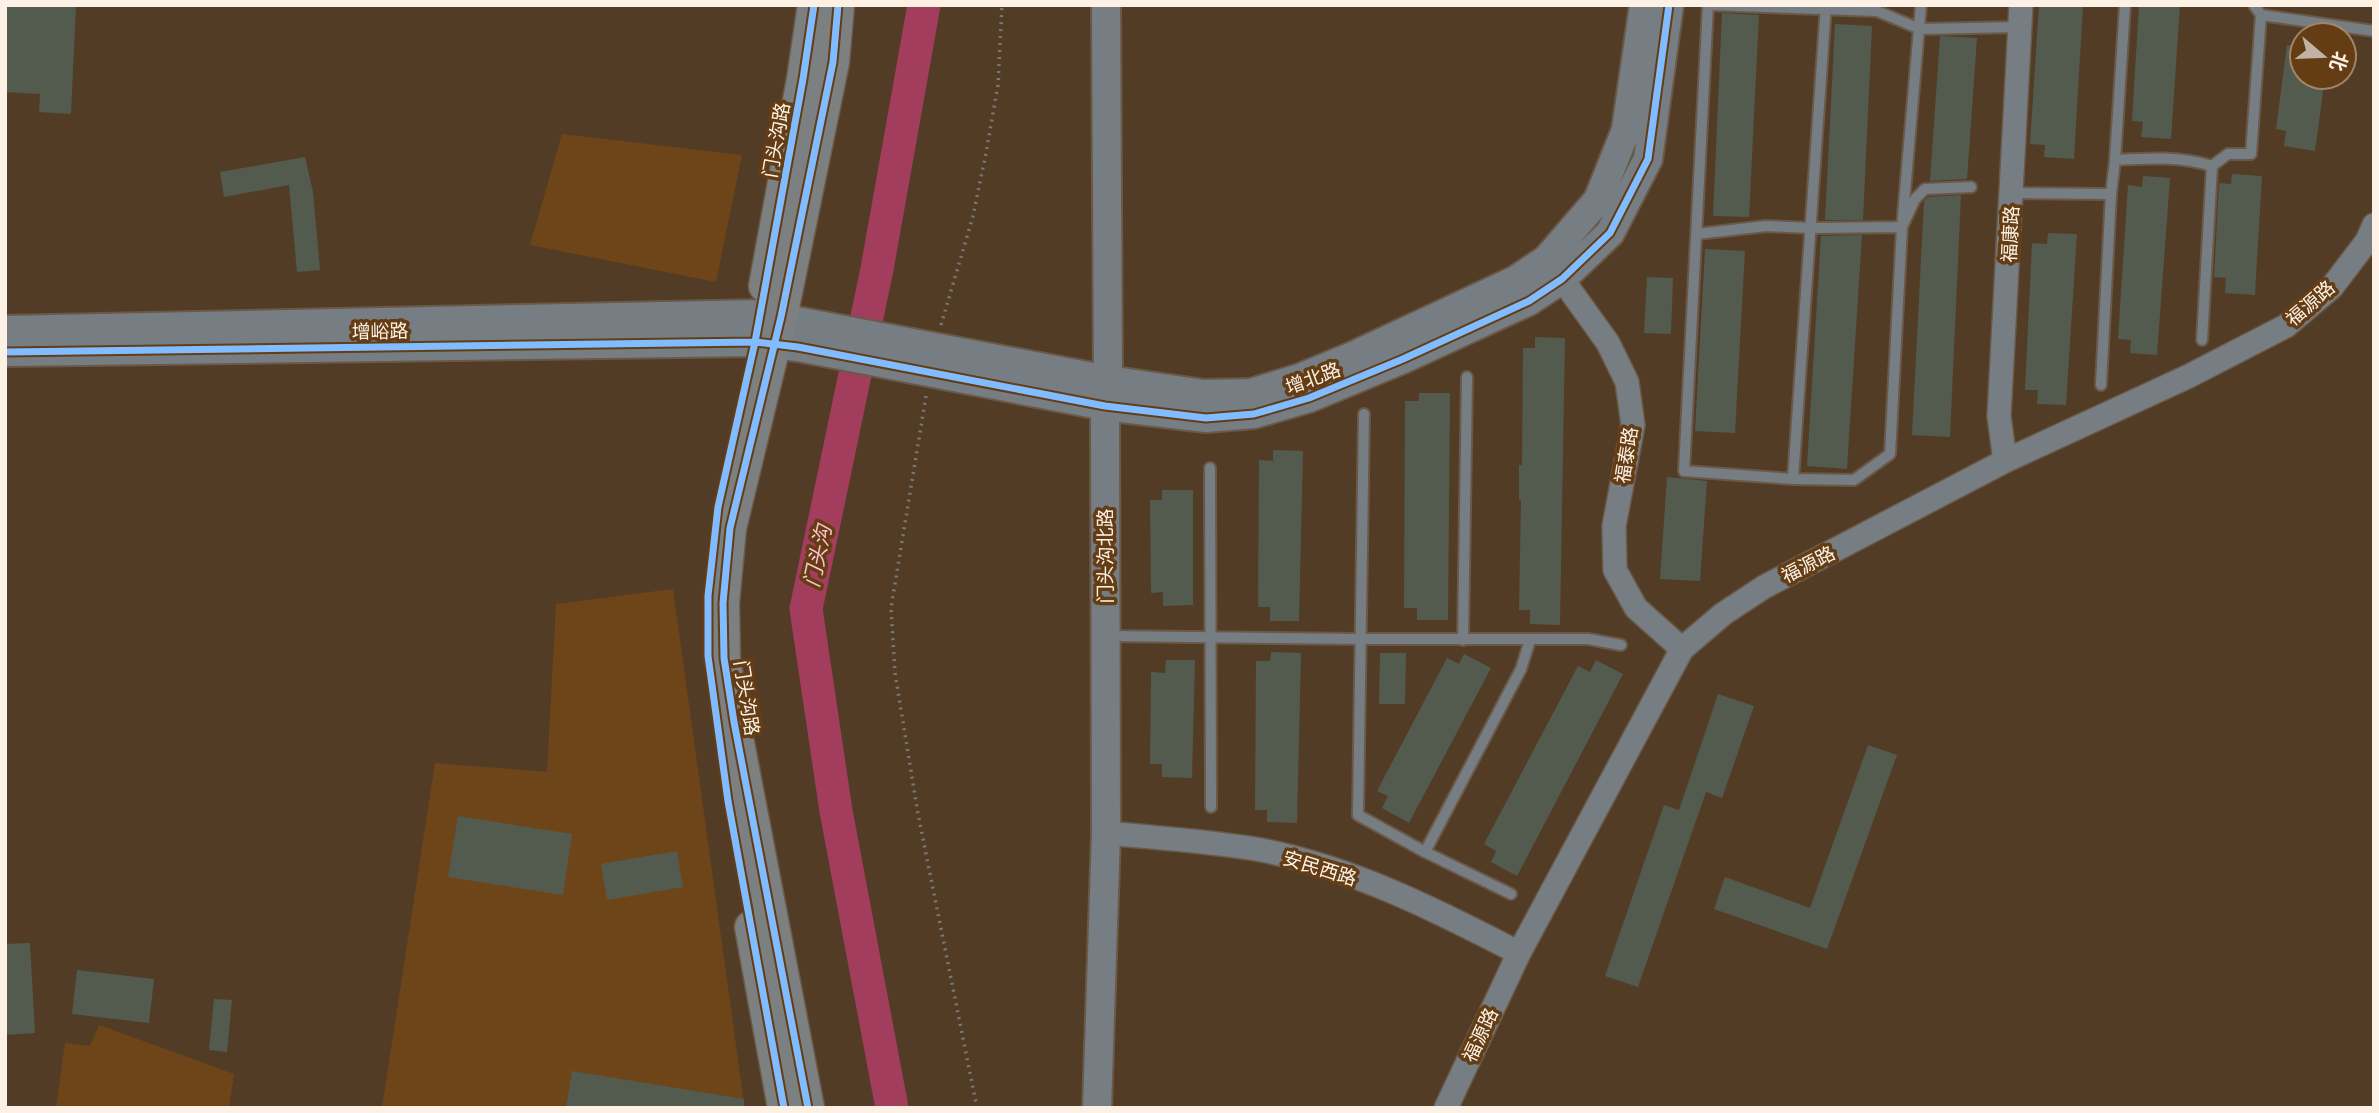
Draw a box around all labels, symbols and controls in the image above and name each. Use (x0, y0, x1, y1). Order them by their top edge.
north arrow (2288, 21, 2358, 91)
text: 北 (2325, 49, 2354, 74)
street label: 门头沟路 (758, 100, 794, 180)
street label: 福康路 (1997, 205, 2023, 263)
street label: 福源路 (2281, 275, 2339, 331)
street label: 增峪路 (351, 319, 409, 343)
street label: 增北路 (1282, 357, 1344, 399)
street label: 福泰路 (1610, 425, 1642, 485)
street label: 门头沟北路 (1093, 508, 1117, 604)
water label: 门头沟 (797, 520, 838, 590)
street label: 福源路 (1777, 540, 1839, 588)
street label: 门头沟路 (729, 659, 765, 737)
street label: 安民西路 (1280, 845, 1360, 891)
street label: 福源路 (1457, 1004, 1503, 1066)

